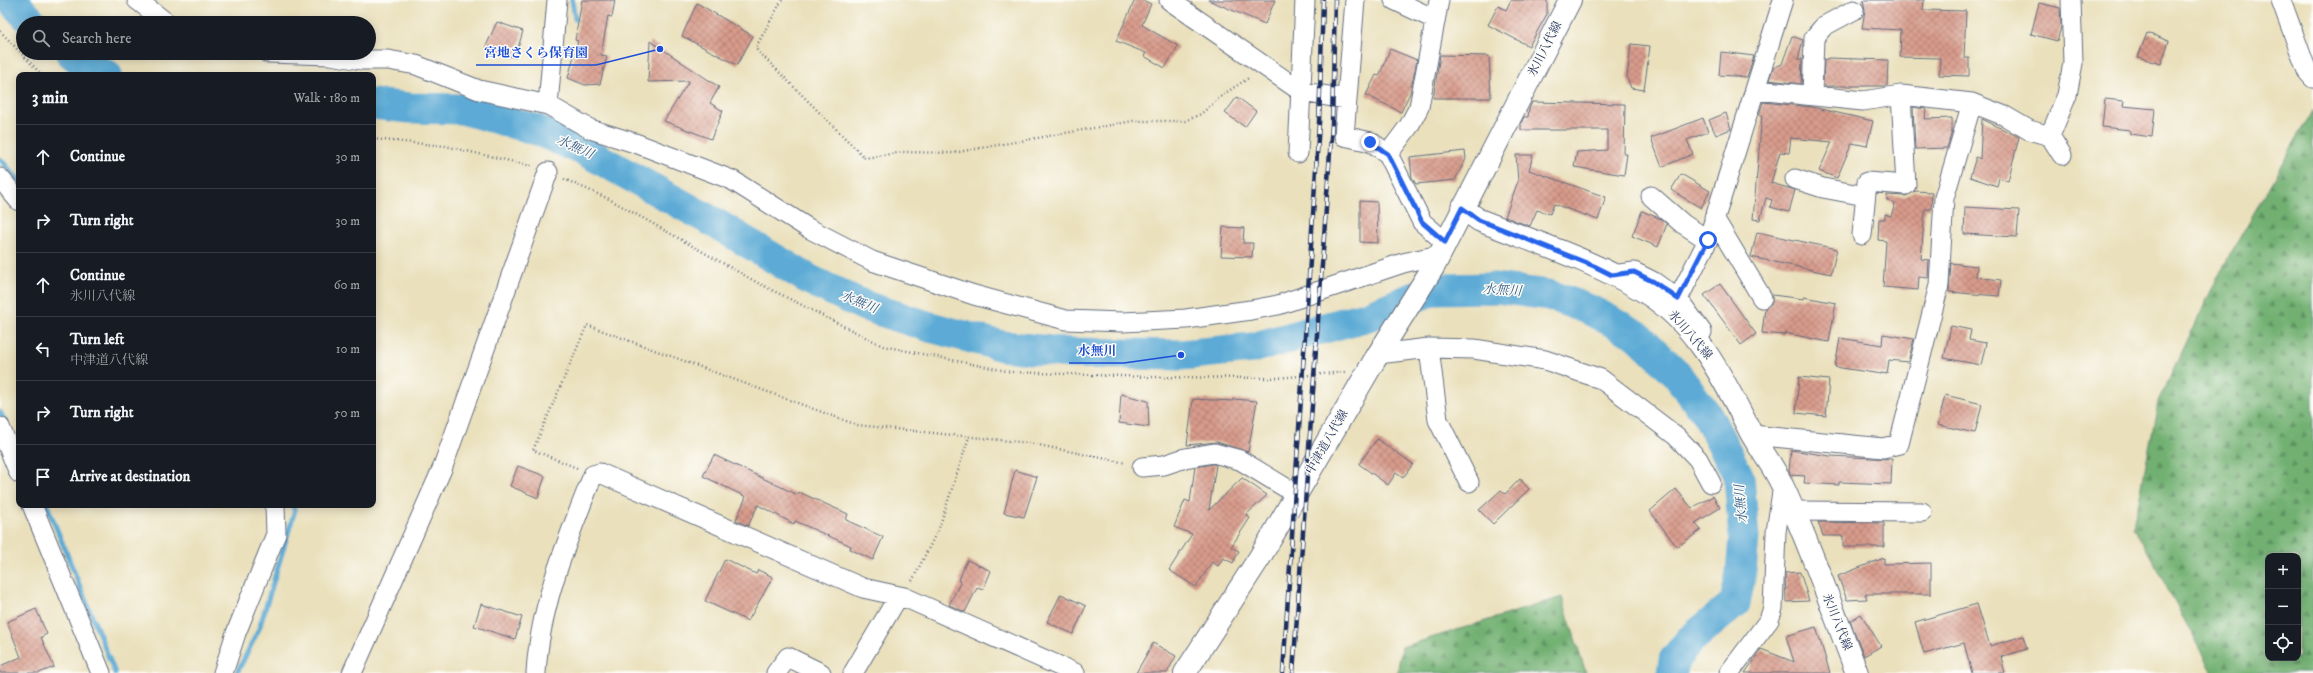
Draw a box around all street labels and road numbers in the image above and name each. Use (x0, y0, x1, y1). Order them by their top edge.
street label: 氷川八代線 (1525, 19, 1565, 79)
street label: 氷川八代線 (1665, 307, 1715, 363)
street label: 中津道八代線 (1303, 407, 1351, 477)
street label: 氷川八代線 (1819, 591, 1855, 653)

